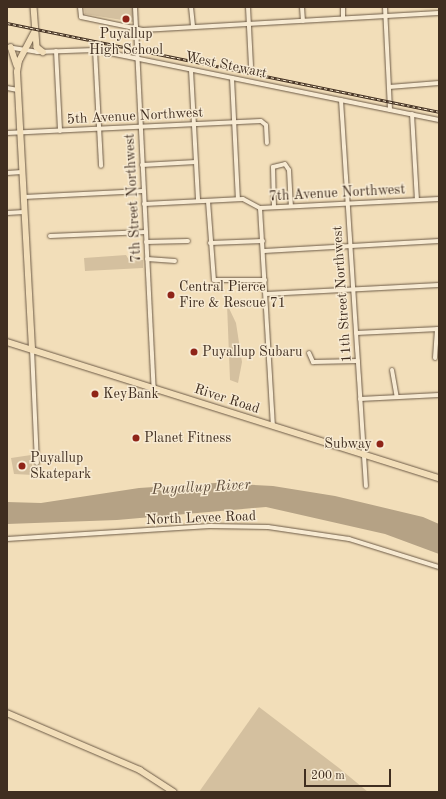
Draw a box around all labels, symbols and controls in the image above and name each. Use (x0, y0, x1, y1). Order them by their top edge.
marker: Puyallup High School (121, 14, 131, 24)
place label: Puyallup High School (89, 26, 163, 58)
street label: West Stewart (184, 48, 268, 82)
street label: 5th Avenue Northwest (66, 104, 204, 128)
street label: 7th Street Northwest (121, 133, 145, 263)
street label: 7th Avenue Northwest (268, 181, 406, 205)
street label: 11th Street Northwest (329, 225, 355, 363)
place label: Central Pierce Fire & Rescue 71 (179, 279, 286, 312)
marker: Central Pierce Fire & Rescue 71 (166, 290, 176, 300)
place label: Puyallup Subaru (202, 344, 303, 360)
marker: Puyallup Subaru (189, 347, 199, 357)
street label: River Road (192, 381, 262, 417)
place label: KeyBank (103, 386, 159, 402)
marker: KeyBank (90, 389, 100, 399)
place label: Planet Fitness (144, 430, 231, 446)
marker: Planet Fitness (131, 433, 141, 443)
place label: Subway (324, 436, 372, 452)
marker: Subway (375, 439, 385, 449)
place label: Puyallup Skatepark (30, 450, 91, 482)
marker: Puyallup Skatepark (17, 461, 27, 471)
water label: Puyallup River (151, 476, 251, 500)
street label: North Levee Road (146, 508, 256, 528)
scale bar (306, 761, 393, 787)
text: 200 m (311, 770, 345, 782)

